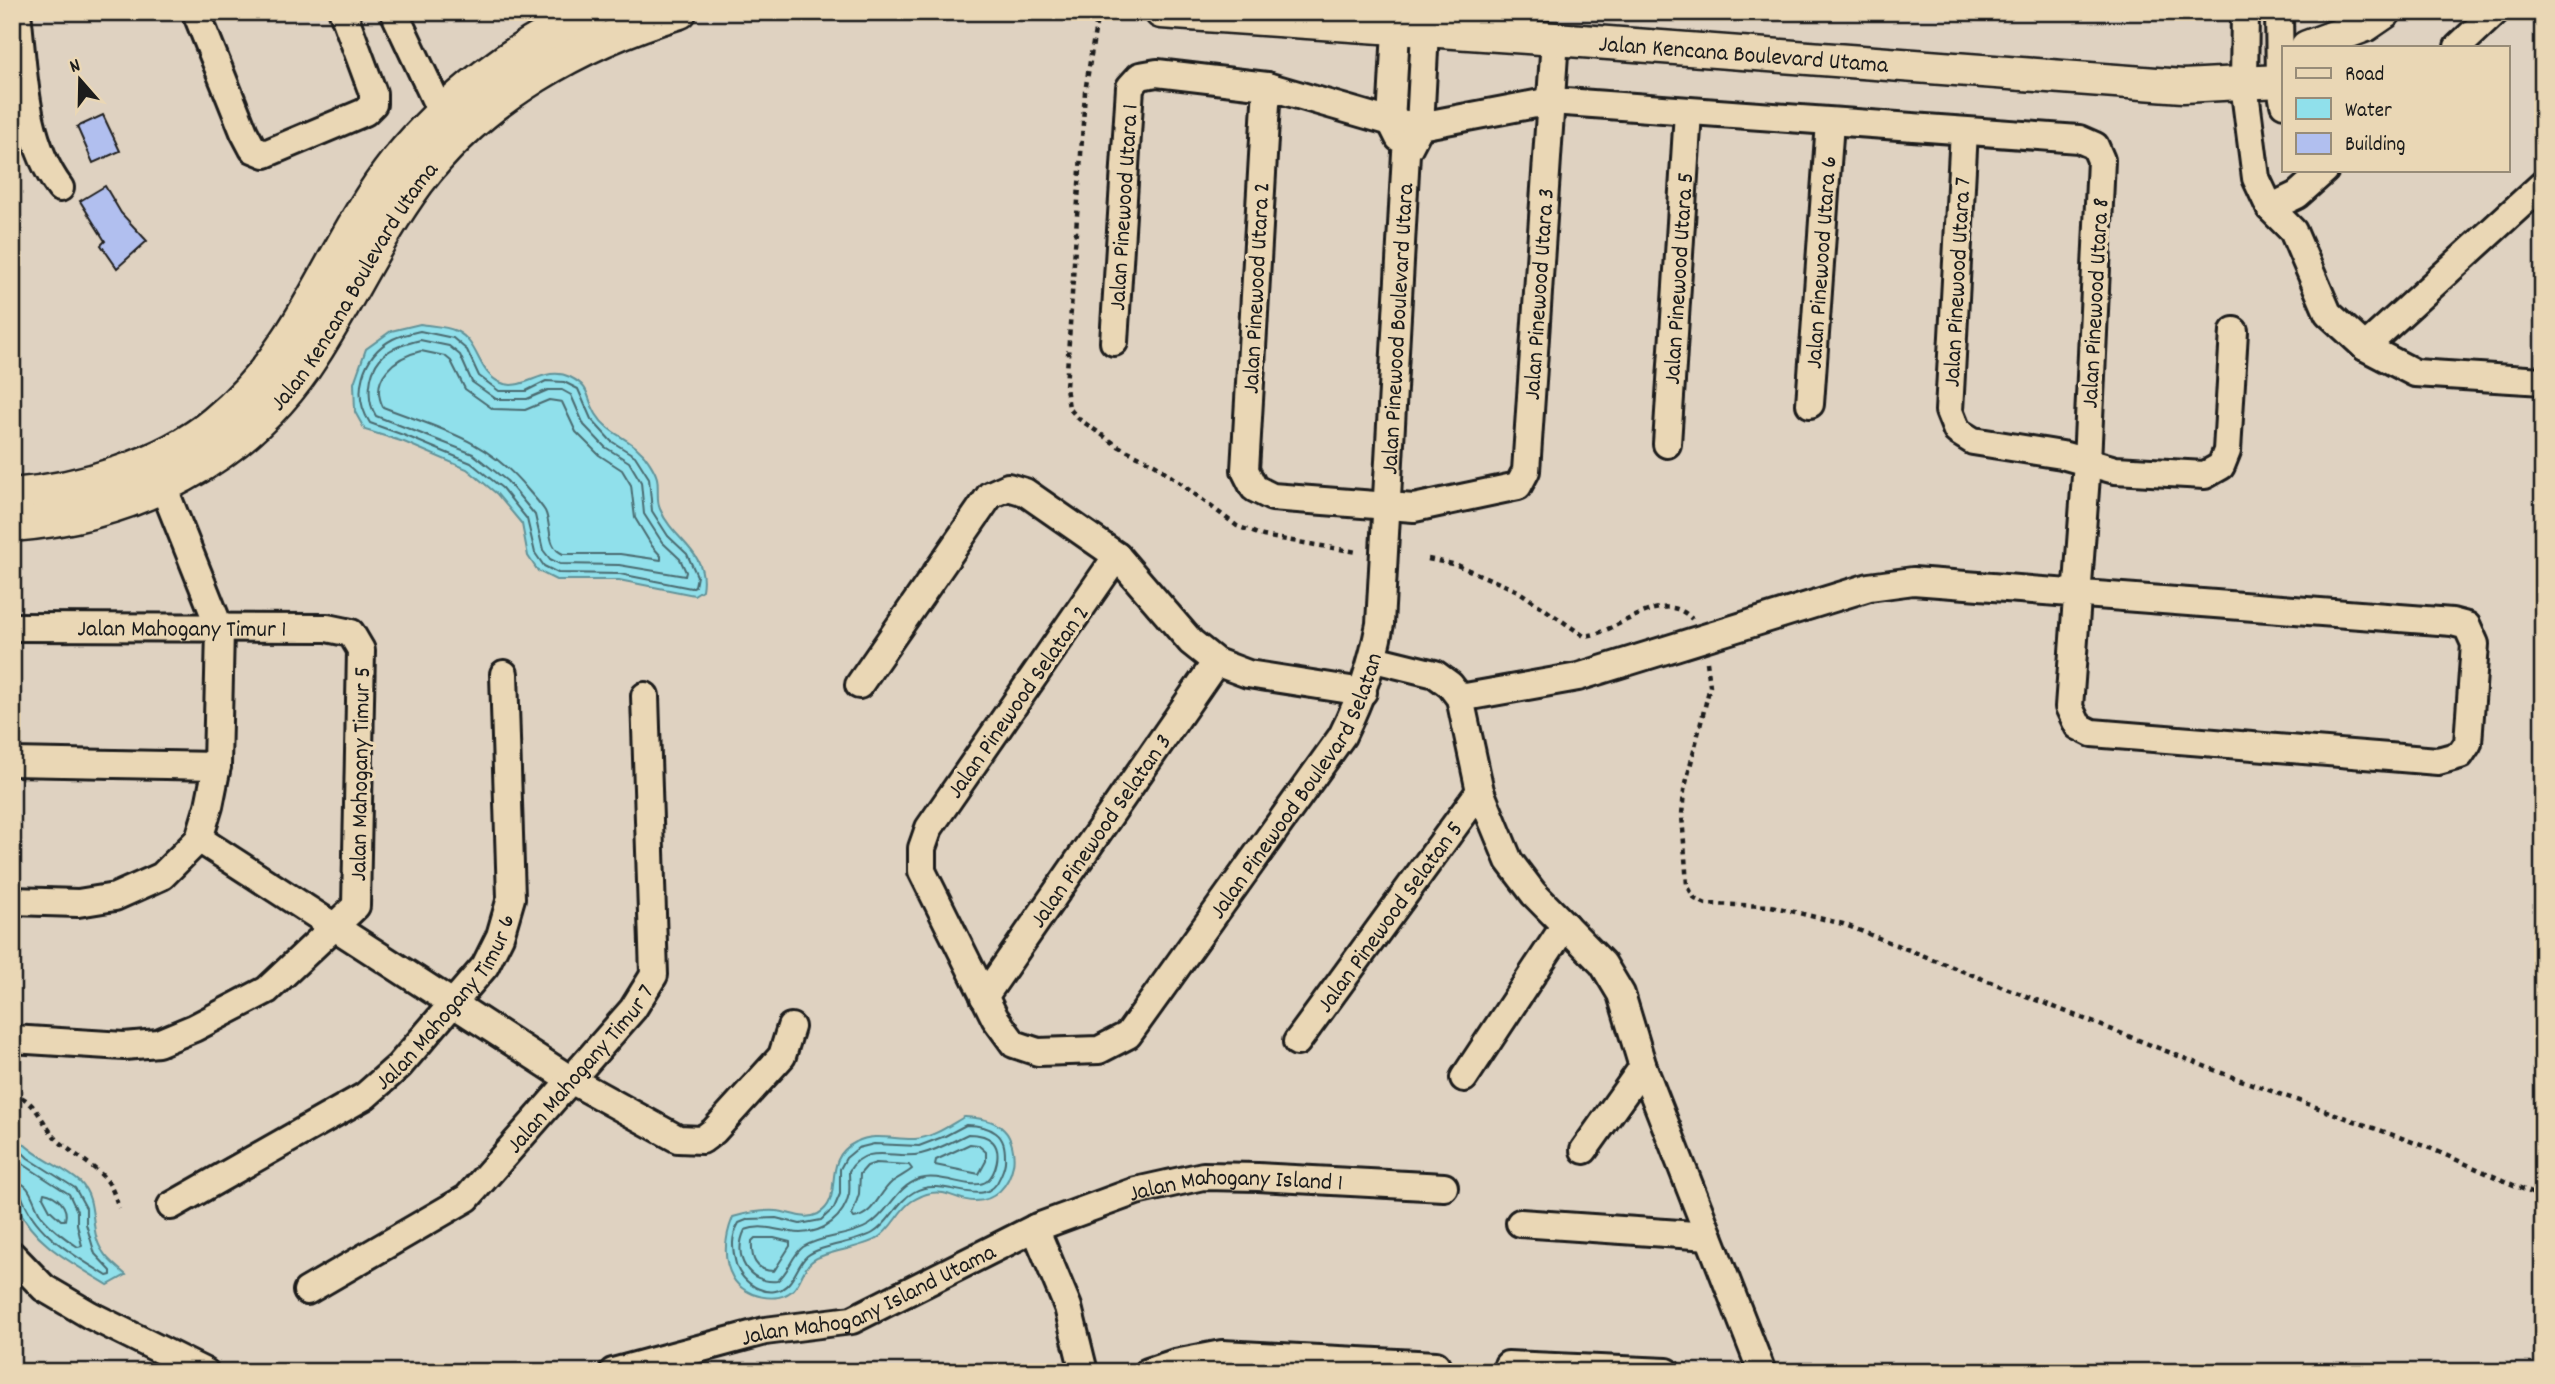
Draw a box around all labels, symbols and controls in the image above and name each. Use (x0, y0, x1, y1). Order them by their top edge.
street label: Jalan Kencana Boulevard Utama (1597, 28, 1890, 84)
north arrow (46, 46, 116, 116)
legend (2282, 46, 2510, 172)
text: N (66, 53, 84, 82)
text: Road (2345, 61, 2384, 91)
text: Water (2345, 97, 2392, 127)
street label: Jalan Pinewood Utara 1 (1102, 103, 1149, 312)
text: Building (2345, 131, 2405, 161)
street label: Jalan Kencana Boulevard Utama (263, 155, 448, 420)
street label: Jalan Pinewood Utara 6 (1799, 155, 1848, 370)
street label: Jalan Pinewood Utara 5 (1657, 171, 1704, 386)
street label: Jalan Pinewood Utara 7 (1937, 176, 1981, 388)
street label: Jalan Pinewood Utara 2 (1235, 181, 1281, 395)
street label: Jalan Pinewood Boulevard Utara (1374, 182, 1424, 476)
street label: Jalan Pinewood Utara 3 (1517, 187, 1565, 401)
street label: Jalan Pinewood Utara 8 (2074, 197, 2119, 409)
street label: Jalan Pinewood Selatan 2 (940, 599, 1099, 806)
street label: Jalan Mahogany Timur 1 (77, 613, 287, 648)
street label: Jalan Pinewood Boulevard Selatan (1202, 650, 1393, 927)
street label: Jalan Mahogany Timur 5 (343, 666, 381, 882)
street label: Jalan Pinewood Selatan 3 (1023, 728, 1181, 936)
street label: Jalan Pinewood Selatan 5 (1310, 815, 1473, 1021)
street label: Jalan Mahogany Timur 6 (369, 911, 525, 1100)
street label: Jalan Mahogany Timur 7 (500, 979, 664, 1162)
street label: Jalan Mahogany Island 1 (1124, 1162, 1344, 1212)
street label: Jalan Mahogany Island Utama (737, 1236, 1003, 1357)

